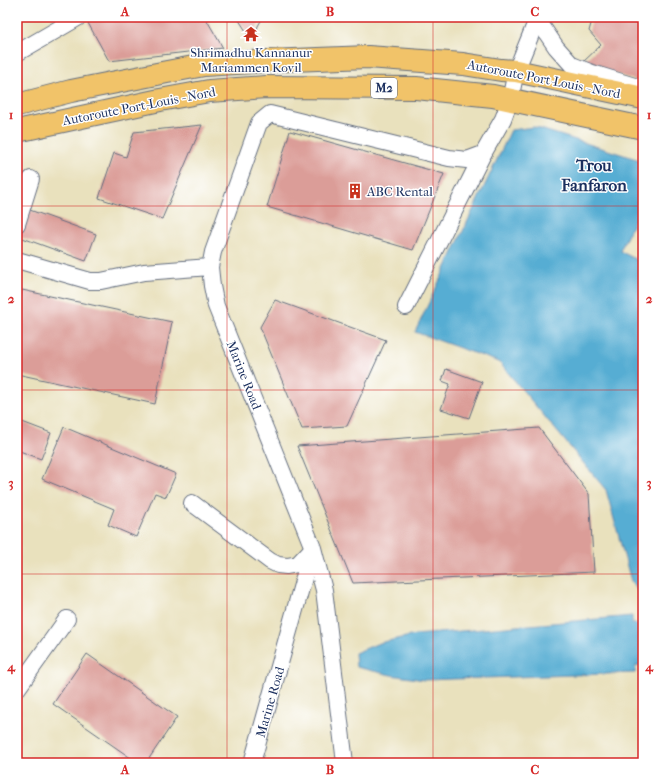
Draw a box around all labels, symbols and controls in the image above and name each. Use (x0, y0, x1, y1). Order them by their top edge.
text: A (120, 4, 130, 19)
text: B (326, 4, 335, 19)
text: C (531, 4, 540, 19)
temple icon: Shrimadhu Kannanur Mariammen Kovil (242, 25, 260, 43)
place label: Shrimadhu Kannanur Mariammen Kovil (190, 45, 312, 75)
street label: Autoroute Port-Louis - Nord (465, 57, 623, 101)
road number: M2 (371, 78, 397, 98)
street label: Autoroute Port-Louis - Nord (60, 84, 218, 128)
text: 1 (9, 107, 14, 122)
text: 1 (647, 107, 652, 122)
district label: Trou Fanfaron (560, 155, 628, 195)
building icon: ABC Rental (346, 182, 364, 200)
place label: ABC Rental (366, 184, 433, 199)
text: 2 (8, 291, 15, 306)
text: 2 (646, 291, 653, 306)
street label: Marine Road (223, 338, 265, 412)
text: 3 (8, 475, 14, 491)
text: 3 (646, 475, 652, 491)
text: 4 (6, 659, 16, 675)
text: 4 (644, 659, 654, 675)
street label: Marine Road (253, 664, 288, 739)
text: A (120, 762, 130, 777)
text: B (326, 762, 335, 777)
text: C (531, 762, 540, 777)

